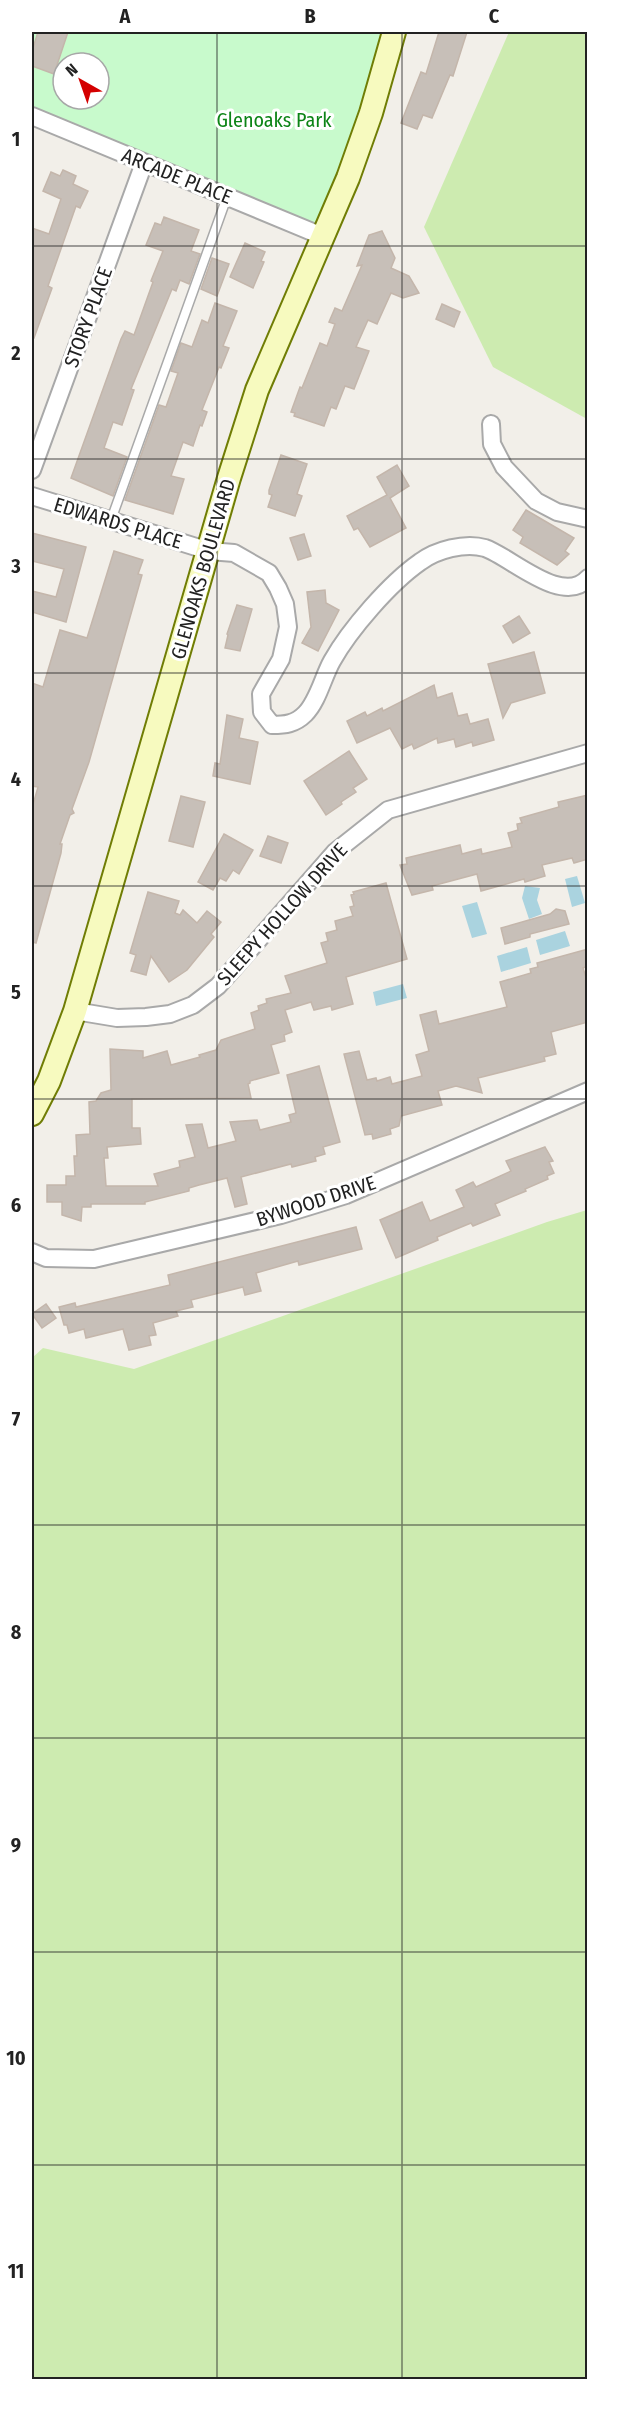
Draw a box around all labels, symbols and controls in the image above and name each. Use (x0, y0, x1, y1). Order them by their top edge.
text: A (119, 4, 132, 28)
text: B (304, 4, 316, 28)
text: C (489, 4, 500, 28)
north arrow (51, 51, 111, 111)
text: N (62, 60, 81, 80)
park label: Glenoaks Park (216, 108, 332, 132)
text: 1 (12, 127, 20, 151)
street label: ARCADE PLACE (118, 143, 236, 209)
street label: STORY PLACE (59, 264, 117, 370)
text: 2 (10, 341, 21, 365)
street label: GLENOAKS BOULEVARD (166, 476, 240, 662)
street label: EDWARDS PLACE (51, 492, 185, 554)
text: 3 (10, 554, 21, 578)
text: 4 (11, 767, 21, 791)
street label: SLEEPY HOLLOW DRIVE (212, 838, 352, 990)
text: 5 (11, 980, 21, 1004)
street label: BYWOOD DRIVE (253, 1170, 379, 1232)
text: 6 (11, 1193, 21, 1217)
text: 7 (12, 1407, 21, 1431)
text: 8 (11, 1620, 22, 1644)
text: 9 (11, 1833, 21, 1857)
text: 10 (6, 2046, 26, 2070)
text: 11 (8, 2259, 24, 2283)

